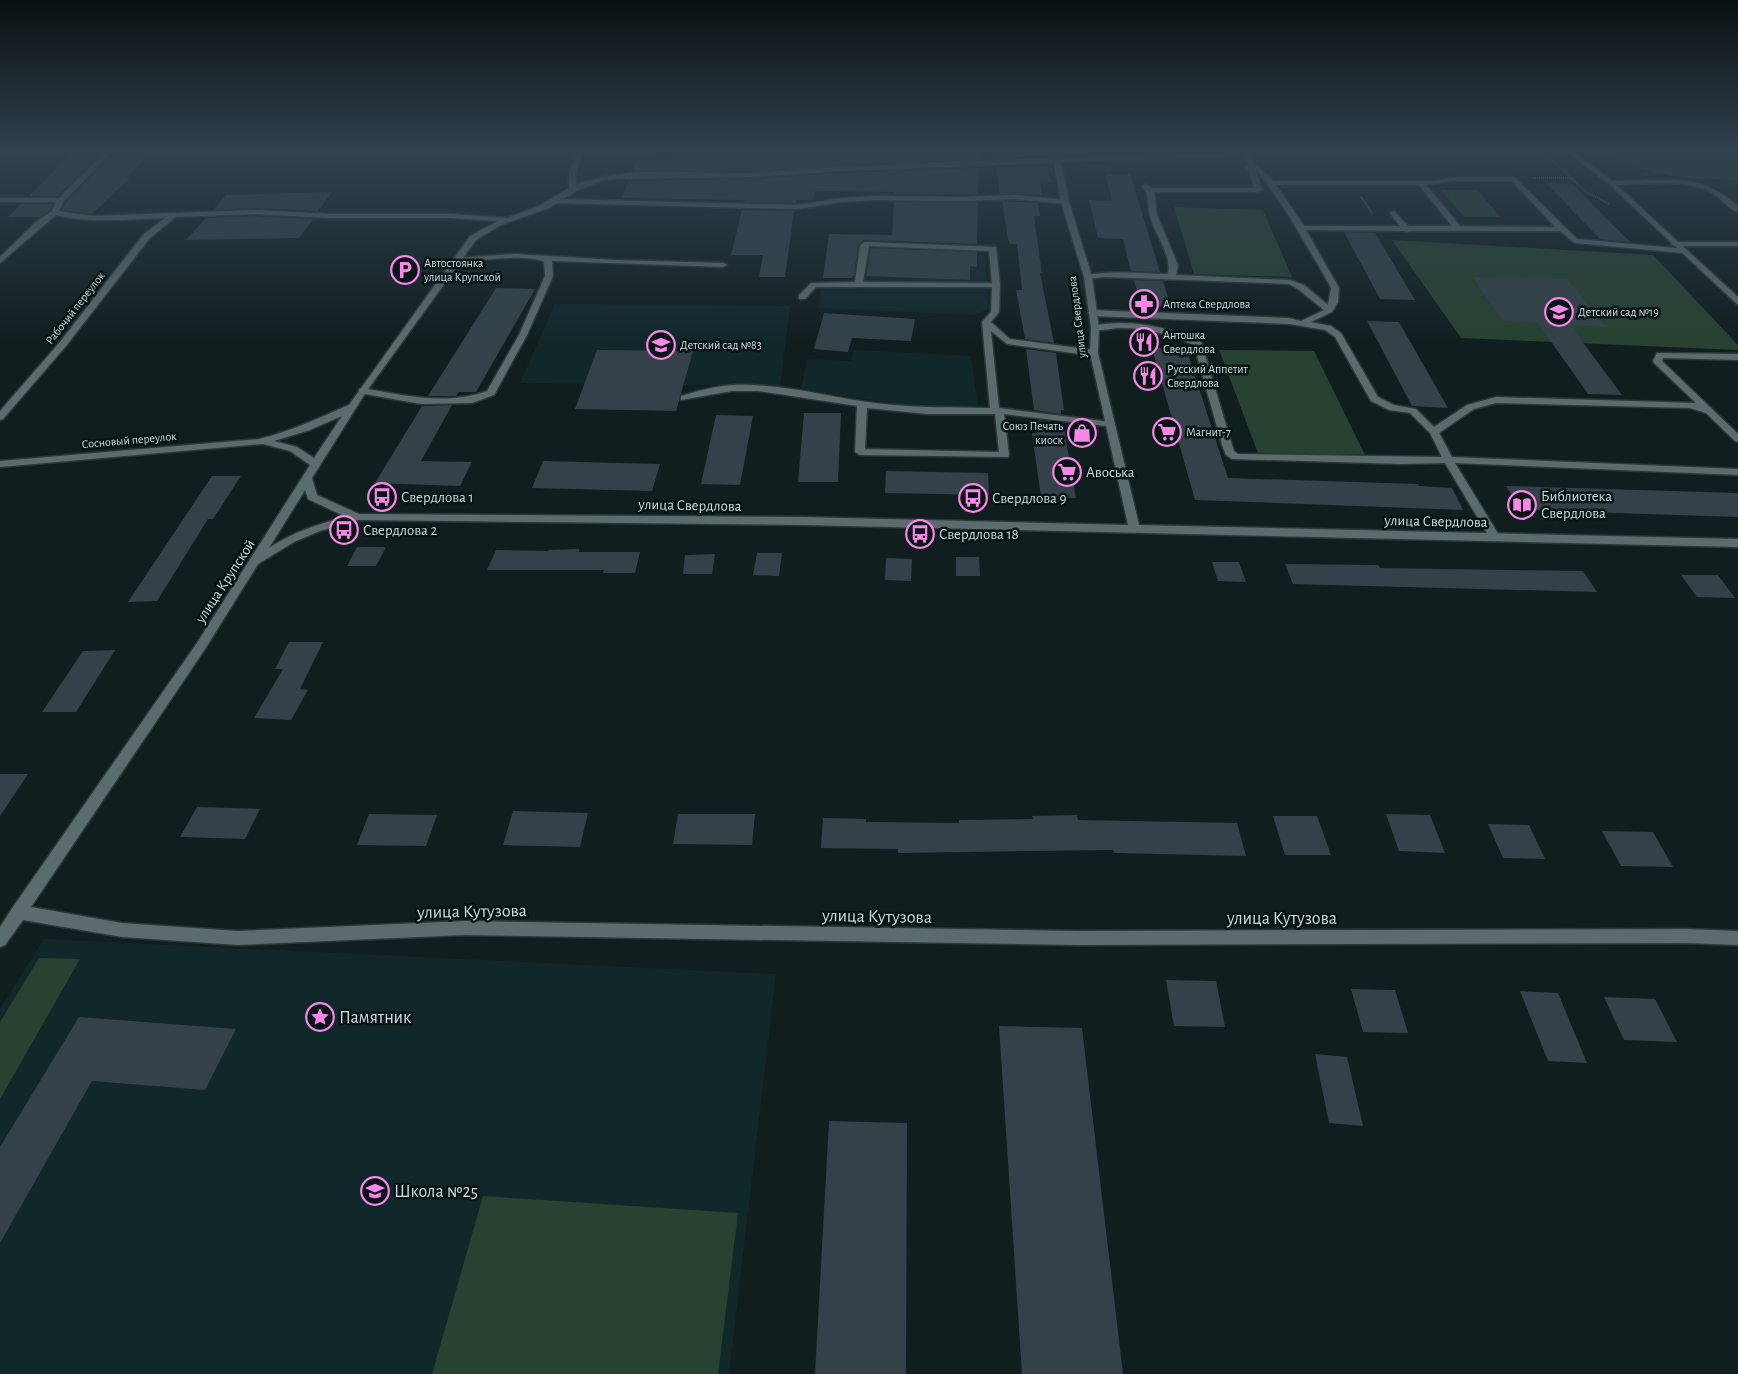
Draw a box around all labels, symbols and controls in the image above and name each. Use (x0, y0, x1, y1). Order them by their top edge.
parking icon: Автостоянка улица Крупской (390, 255, 420, 285)
place label: Автостоянка улица Крупской (423, 257, 501, 284)
street label: Рабочий переулок (43, 269, 108, 347)
street label: улица Свердлова (1066, 275, 1089, 360)
pharmacy icon: Аптека Свердлова (1129, 289, 1159, 319)
school or university icon: Детский сад №19 (1544, 297, 1574, 327)
place label: Аптека Свердлова (1163, 298, 1251, 310)
place label: Детский сад №19 (1578, 306, 1659, 318)
restaurant icon: Антошка Свердлова (1129, 327, 1159, 357)
place label: Антошка Свердлова (1163, 329, 1215, 355)
school or university icon: Детский сад №83 (646, 330, 676, 360)
place label: Детский сад №83 (680, 339, 762, 351)
restaurant icon: Русский Аппетит Свердлова (1133, 361, 1163, 391)
place label: Русский Аппетит Свердлова (1167, 363, 1248, 389)
supermarket icon: Магнит-7 (1152, 417, 1182, 447)
shop icon: Союз Печать киоск (1067, 418, 1097, 448)
place label: Союз Печать киоск (1002, 420, 1063, 446)
place label: Магнит-7 (1186, 426, 1231, 438)
street label: Сосновый переулок (81, 430, 178, 451)
supermarket icon: Авоська (1052, 457, 1082, 487)
place label: Авоська (1086, 465, 1135, 480)
bus stop icon: Свердлова 1 (367, 482, 397, 512)
bus stop icon: Свердлова 9 (958, 483, 988, 513)
place label: Библиотека Свердлова (1541, 489, 1612, 521)
place label: Свердлова 1 (401, 490, 474, 505)
library icon: Библиотека Свердлова (1507, 490, 1537, 520)
place label: Свердлова 9 (992, 491, 1066, 506)
street label: улица Свердлова (637, 497, 742, 514)
street label: улица Свердлова (1383, 513, 1488, 530)
bus stop icon: Свердлова 2 (329, 515, 359, 545)
bus stop icon: Свердлова 18 (905, 519, 935, 549)
place label: Свердлова 2 (363, 523, 437, 538)
place label: Свердлова 18 (939, 527, 1019, 542)
street label: улица Крупской (192, 537, 258, 626)
street label: улица Кутузова (416, 902, 527, 922)
street label: улица Кутузова (821, 907, 932, 927)
street label: улица Кутузова (1226, 910, 1337, 928)
place icon: Памятник (305, 1002, 335, 1032)
place label: Памятник (339, 1009, 412, 1027)
school or university icon: Школа №25 (360, 1176, 390, 1206)
place label: Школа №25 (394, 1183, 478, 1201)

